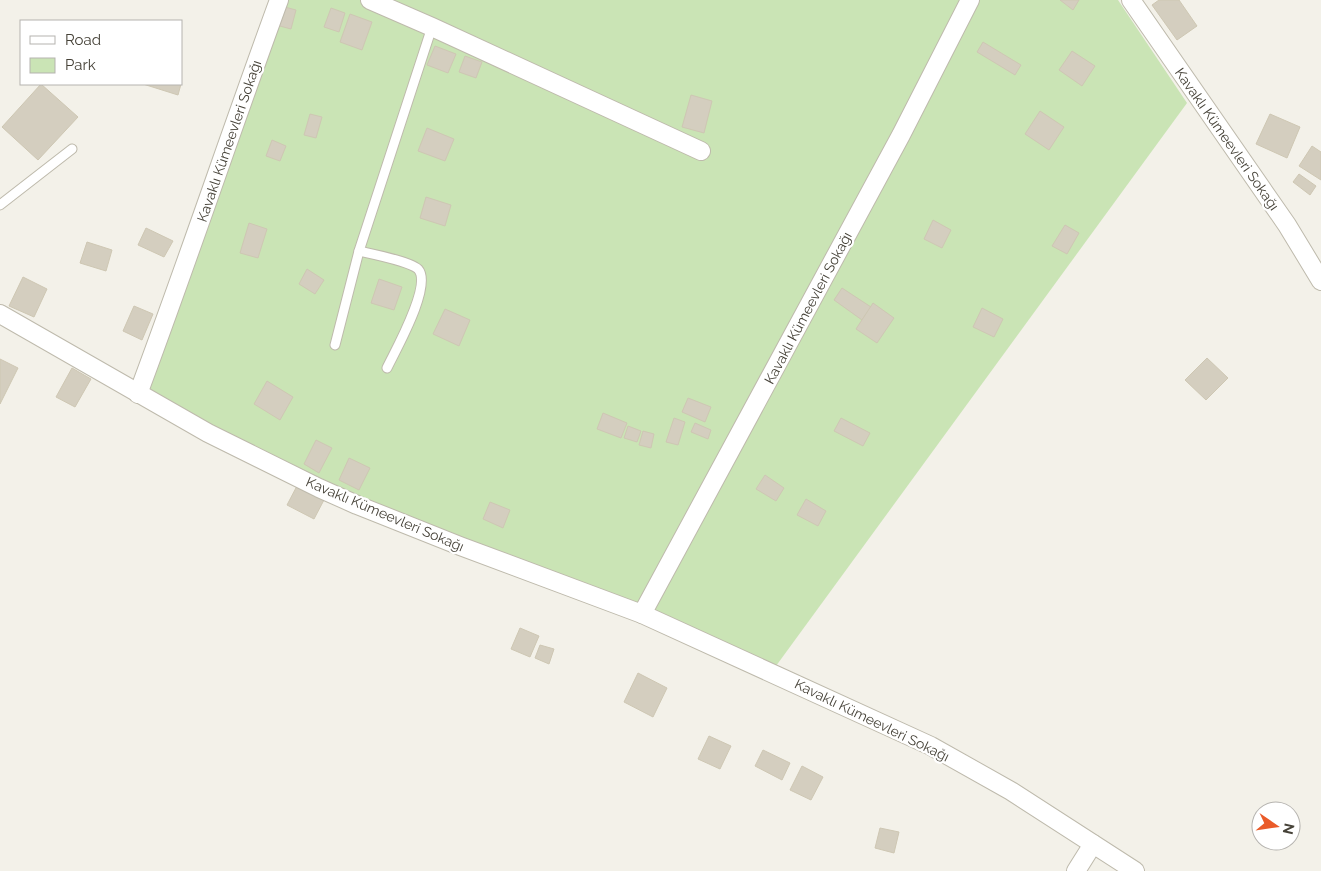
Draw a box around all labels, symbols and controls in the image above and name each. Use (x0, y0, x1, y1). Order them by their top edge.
legend (20, 20, 182, 85)
text: Road (65, 31, 101, 49)
text: Park (65, 56, 96, 74)
street label: Kavaklı Kümeevleri Sokağı (194, 58, 264, 224)
street label: Kavaklı Kümeevleri Sokağı (1172, 65, 1282, 213)
street label: Kavaklı Kümeevleri Sokağı (761, 229, 855, 387)
street label: Kavaklı Kümeevleri Sokağı (304, 473, 466, 555)
street label: Kavaklı Kümeevleri Sokağı (792, 676, 952, 764)
north arrow (1251, 801, 1301, 851)
text: N (1280, 822, 1298, 836)

